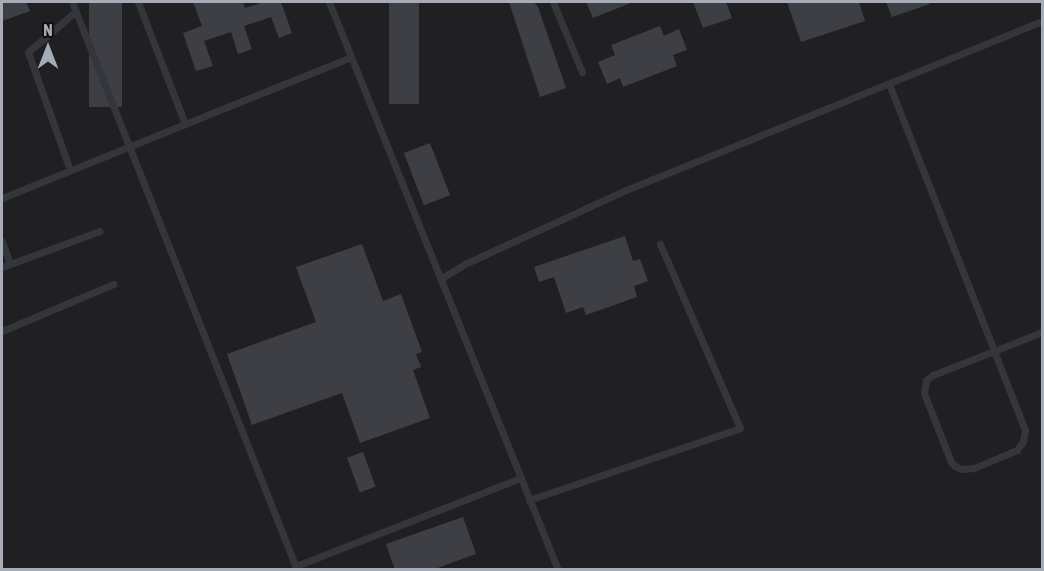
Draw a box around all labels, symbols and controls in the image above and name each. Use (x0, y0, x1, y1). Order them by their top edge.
north arrow (18, 18, 78, 78)
text: N (43, 21, 53, 39)

